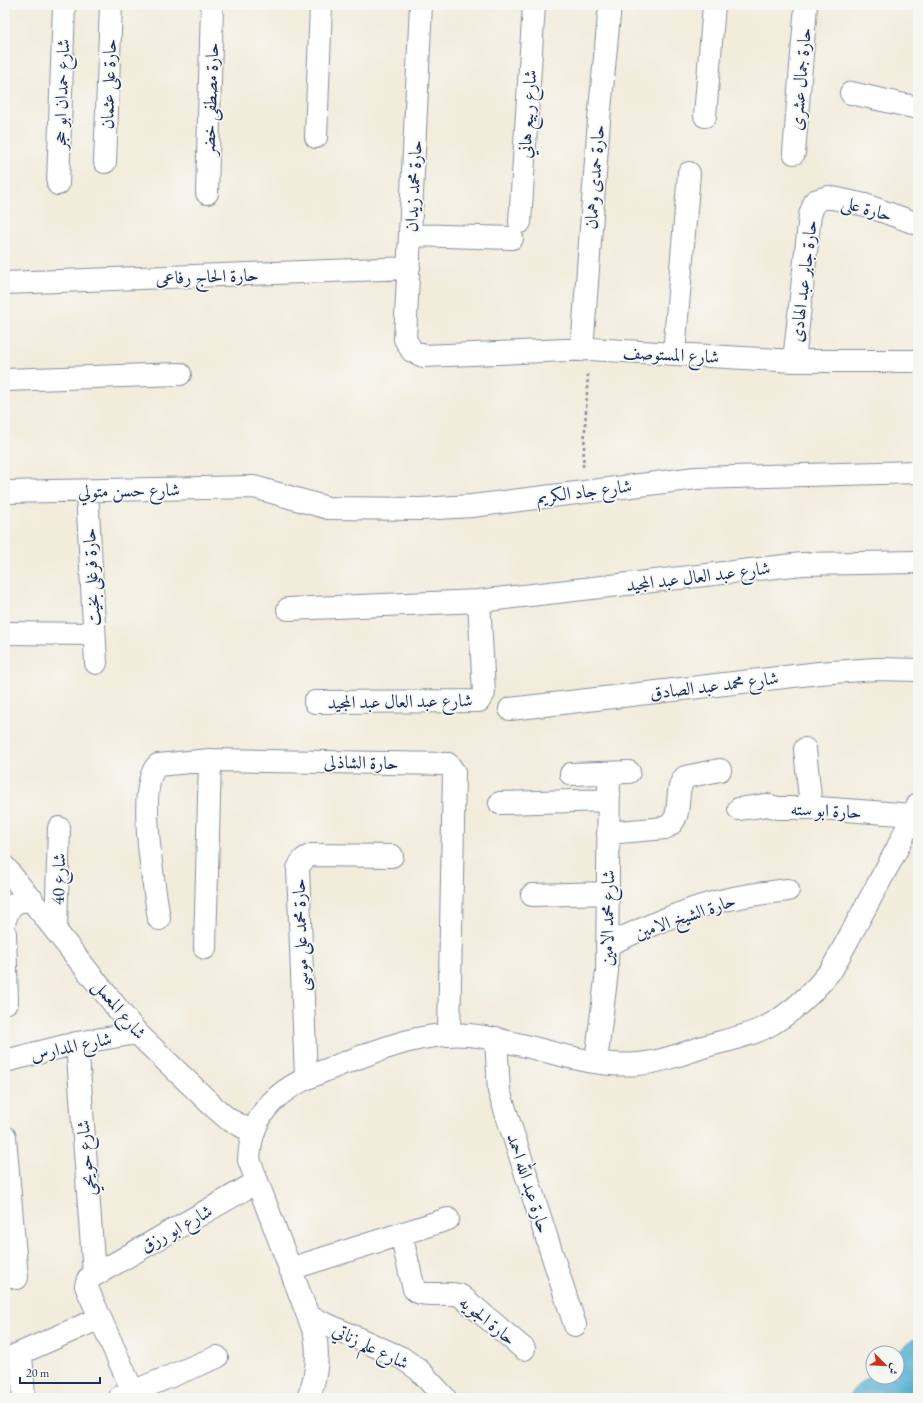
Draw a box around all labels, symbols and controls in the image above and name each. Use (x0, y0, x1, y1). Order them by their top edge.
street label: حارة جمال عشرى (784, 27, 817, 132)
street label: شارع حمدان ابو حجر (48, 38, 78, 152)
street label: حارة على عثمان (95, 38, 123, 130)
street label: حارة مصطفى خضر (196, 42, 225, 158)
street label: شارع ربيع هاني (512, 69, 547, 160)
street label: حارة حمدى وهمان (579, 124, 609, 230)
street label: حارة محمد زيدان (399, 139, 427, 233)
street label: حارة على (839, 190, 895, 228)
street label: حارة جابر عبد الهادى (784, 219, 822, 343)
street label: حارة الحاج رفاعى (155, 263, 259, 294)
street label: شارع المستوصف (622, 340, 720, 372)
street label: شارع جاد الكريم (535, 474, 634, 513)
street label: شارع حسن متولي (78, 478, 180, 506)
street label: حارة فرغلى بخيت (77, 527, 107, 627)
street label: شارع عبد العال عبد المجيد (624, 556, 772, 600)
street label: شارع محمد عبد الصادق (648, 666, 780, 708)
street label: شارع عبد العال عبد المجيد (327, 688, 473, 718)
street label: حارة الشاذلى (323, 750, 399, 774)
street label: حارة ابو سته (790, 797, 862, 823)
street label: شارع 40 (46, 853, 74, 906)
street label: شارع محمد الامين (595, 870, 623, 966)
street label: حارة محمد على موسى (287, 878, 315, 992)
street label: حارة الشيخ الامين (631, 888, 740, 949)
street label: شارع المعمل (85, 974, 152, 1046)
street label: شارع المدارس (28, 1026, 115, 1070)
street label: شارع حويحي (71, 1119, 105, 1197)
street label: حارة عبد الله احمد (502, 1129, 558, 1236)
street label: شارع ابو رزق (136, 1199, 218, 1261)
street label: حارة الجويه (455, 1290, 521, 1350)
street label: شارع علم زناتي (326, 1318, 413, 1381)
north arrow (865, 1345, 905, 1385)
scale bar (20, 1359, 100, 1385)
text: ش (885, 1361, 903, 1377)
text: 20 m (26, 1365, 50, 1381)

